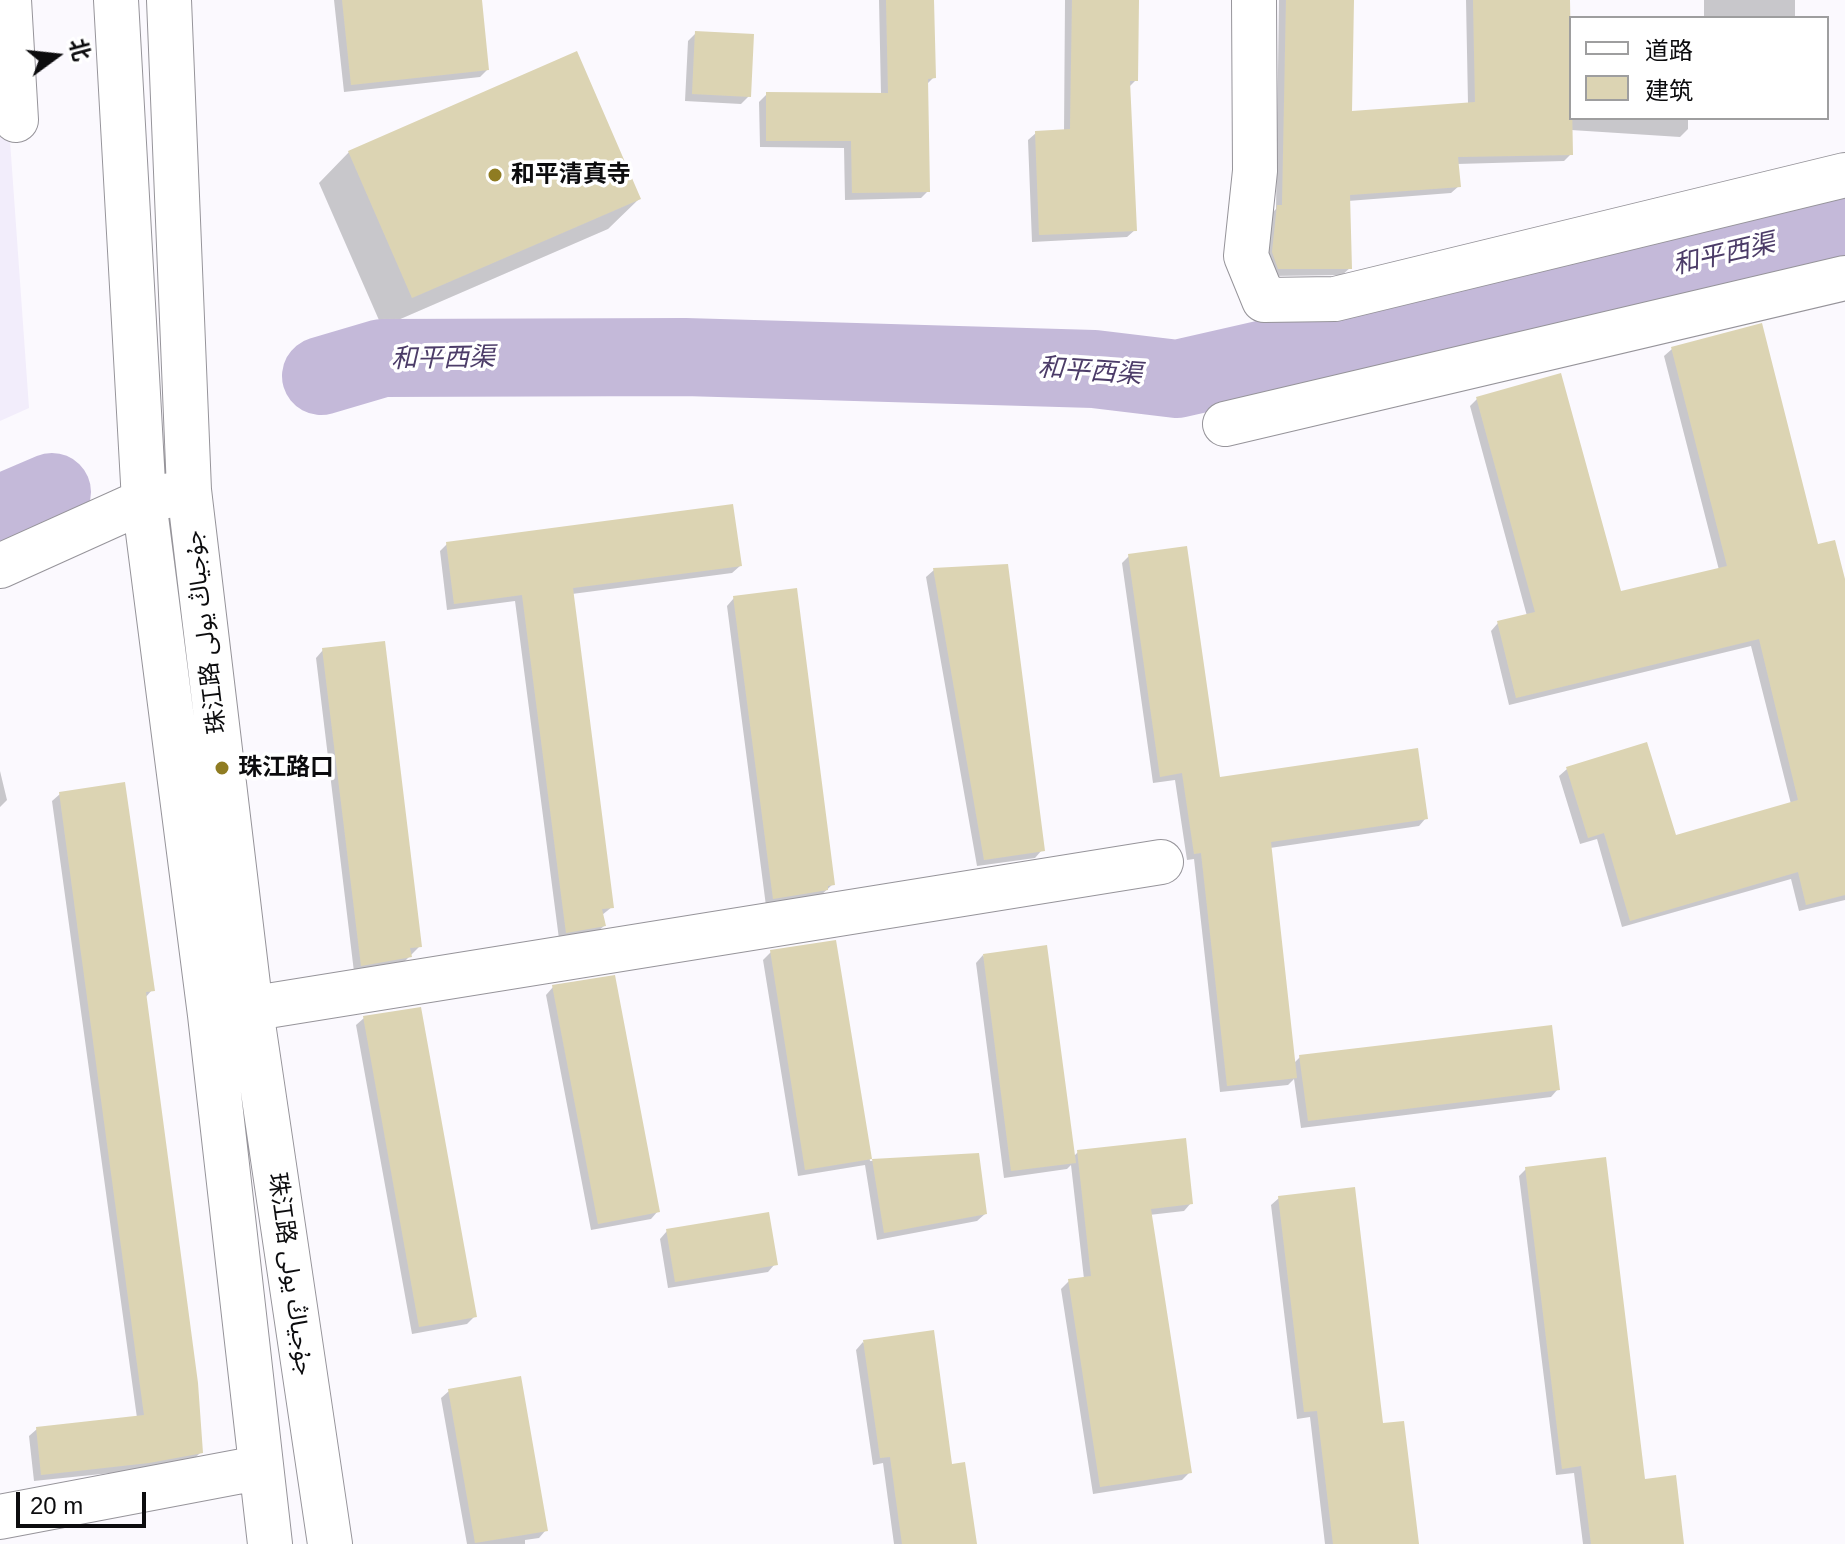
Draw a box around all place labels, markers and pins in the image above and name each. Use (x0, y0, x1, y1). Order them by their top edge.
place label: 和平清真寺 (511, 161, 631, 189)
marker: 和平清真寺 (486, 166, 504, 184)
place label: 珠江路口 (238, 754, 334, 782)
marker: 珠江路口 (213, 759, 231, 777)

